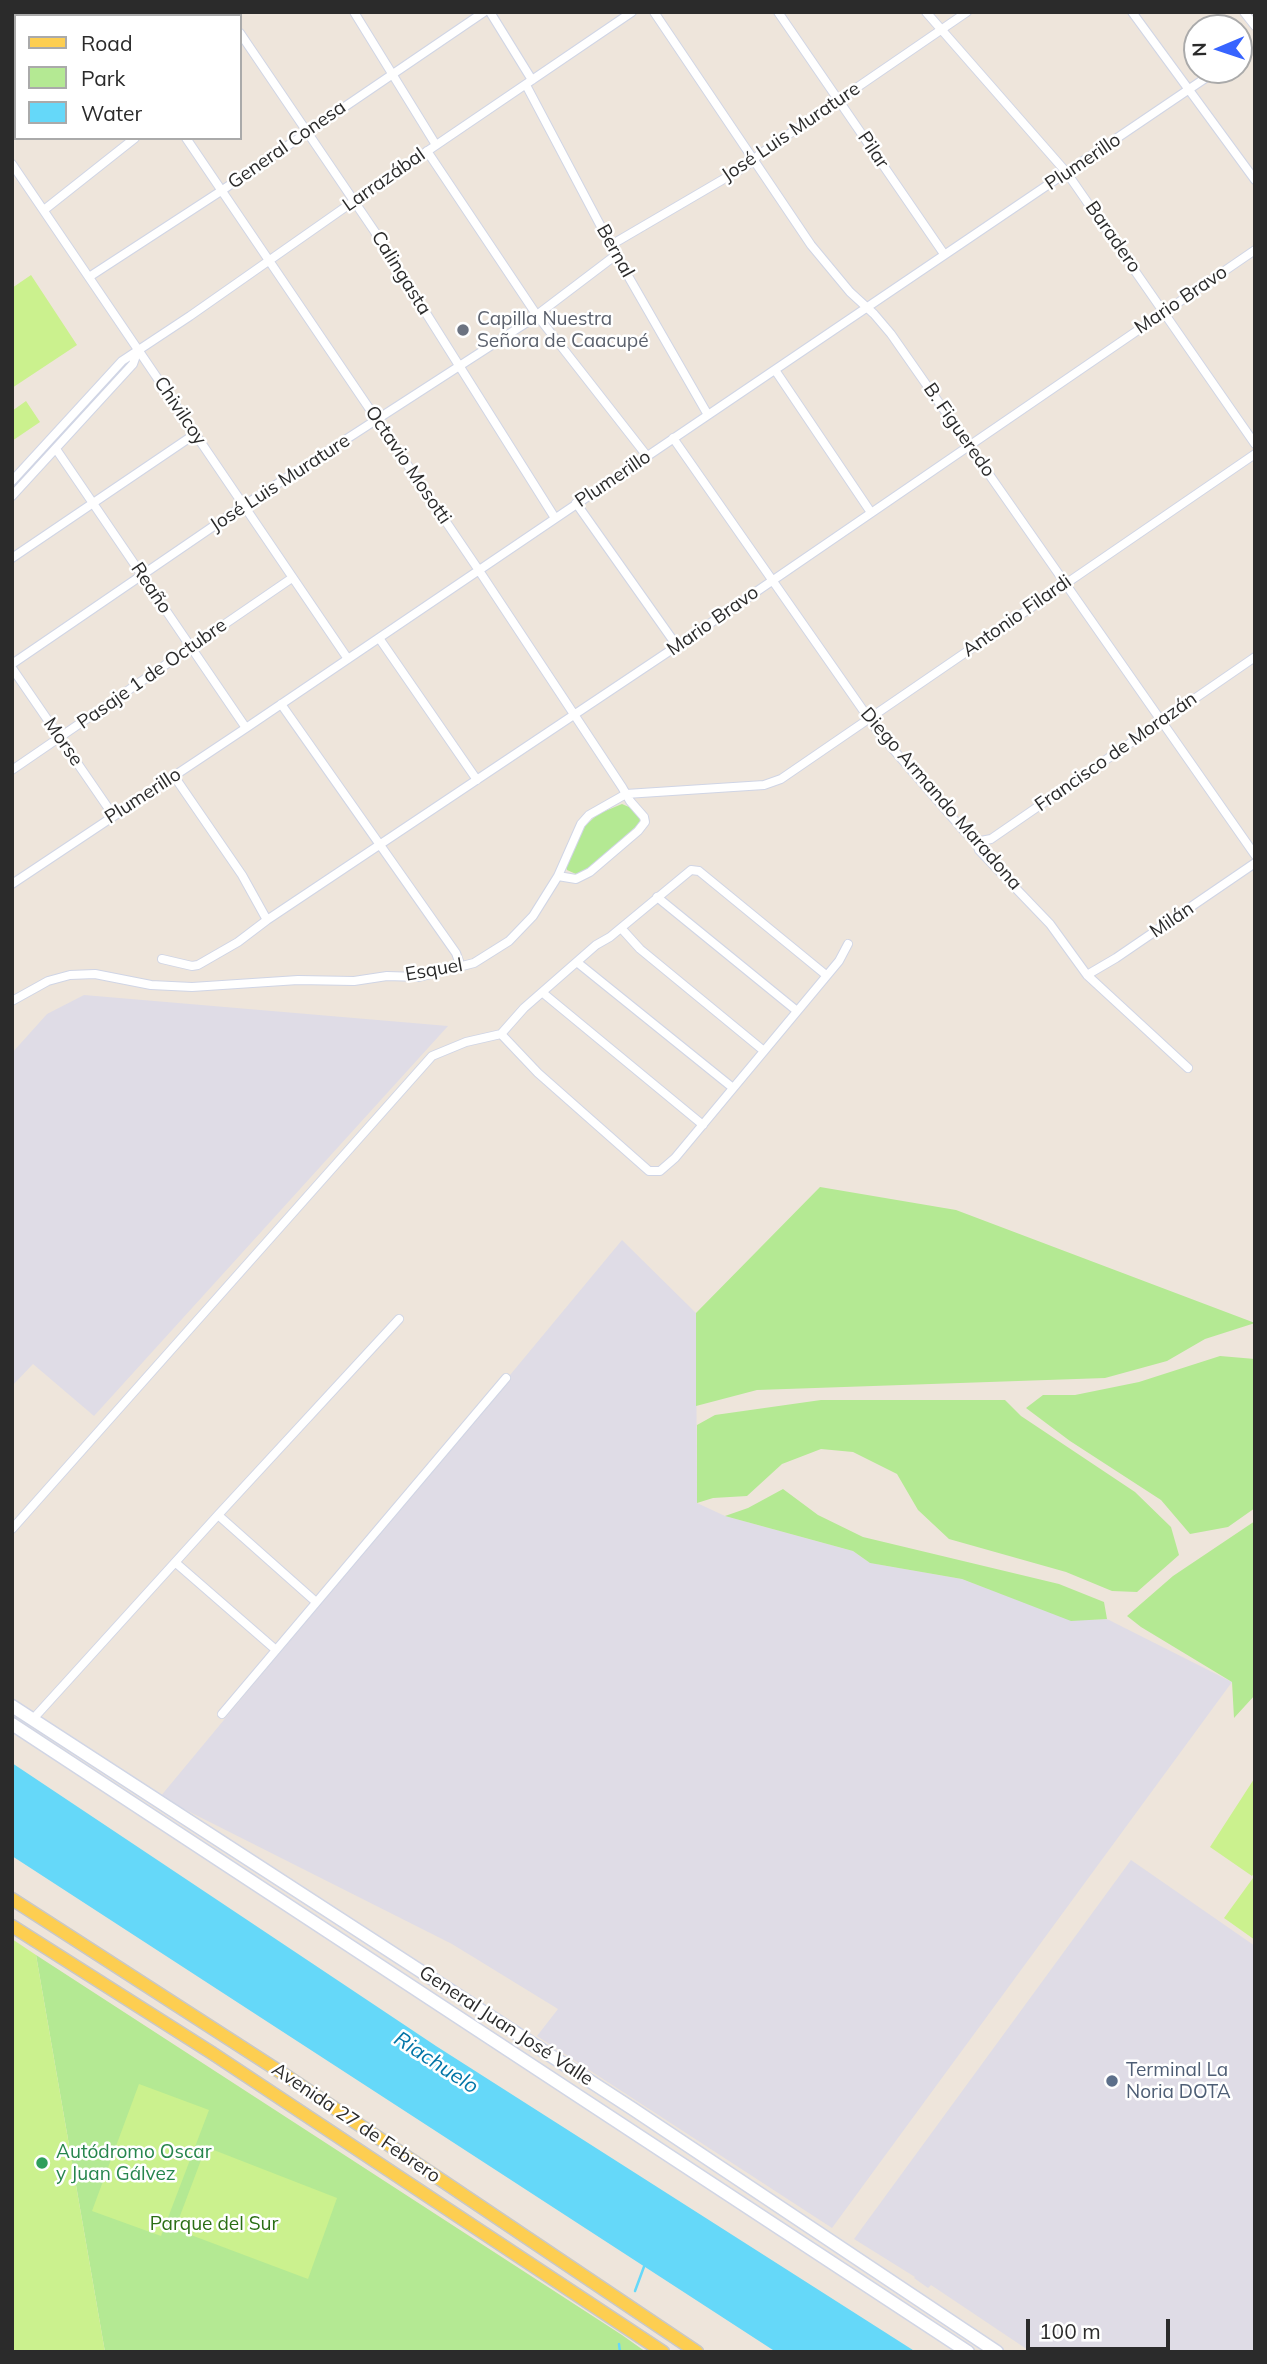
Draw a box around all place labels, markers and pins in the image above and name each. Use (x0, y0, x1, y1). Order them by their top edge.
place label: Capilla Nuestra Señora de Caacupé (477, 308, 649, 352)
marker: Capilla Nuestra Señora de Caacupé (455, 322, 471, 338)
place label: Terminal La Noria DOTA (1126, 2059, 1231, 2103)
marker: Terminal La Noria DOTA (1104, 2073, 1120, 2089)
place label: Autódromo Oscar y Juan Gálvez (56, 2141, 212, 2185)
marker: Autódromo Oscar y Juan Gálvez (34, 2155, 50, 2171)

